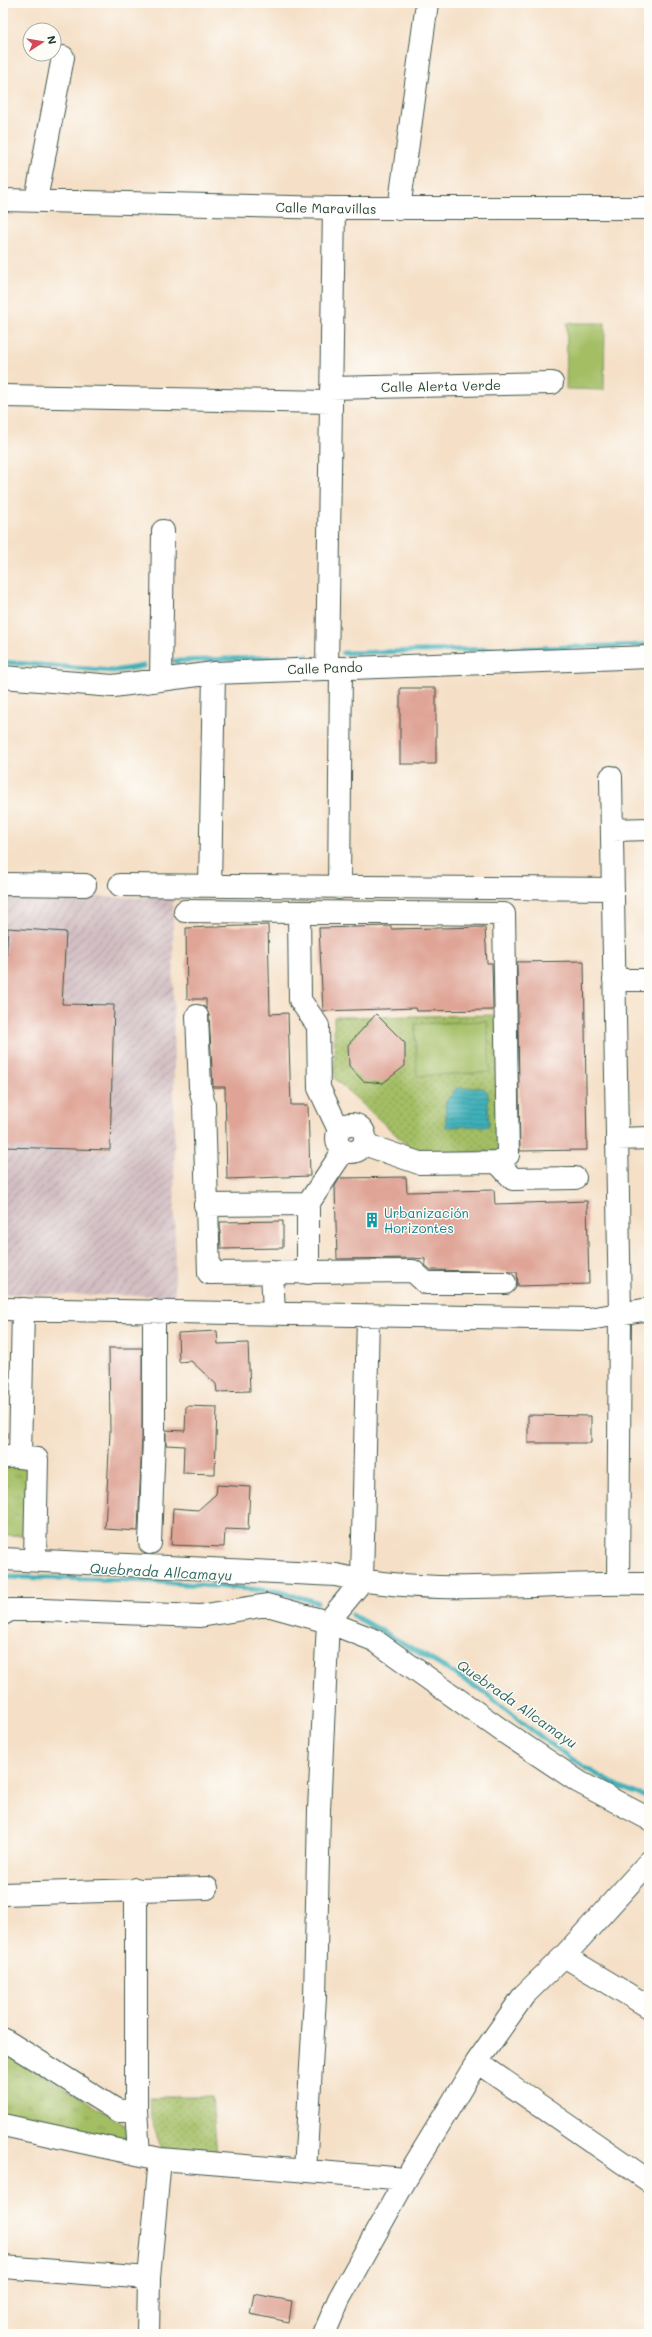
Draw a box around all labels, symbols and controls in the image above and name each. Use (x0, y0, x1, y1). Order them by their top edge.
north arrow (22, 22, 62, 62)
text: N (44, 34, 60, 45)
street label: Calle Maravillas (275, 198, 377, 217)
street label: Calle Alerta Verde (381, 376, 501, 395)
street label: Calle Pando (287, 658, 363, 677)
place label: Urbanización Horizontes (384, 1204, 469, 1236)
building icon: Urbanización Horizontes (363, 1211, 381, 1229)
water label: Quebrada Allcamayu (89, 1558, 233, 1585)
water label: Quebrada Allcamayu (453, 1655, 581, 1752)

